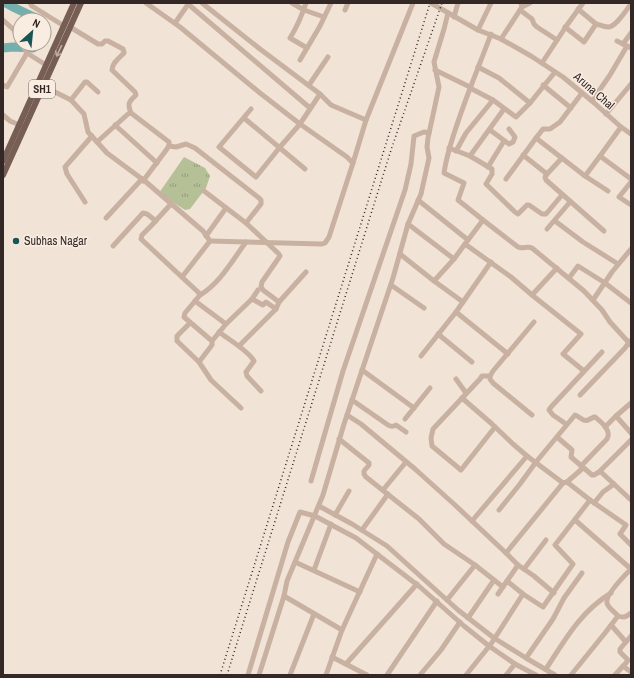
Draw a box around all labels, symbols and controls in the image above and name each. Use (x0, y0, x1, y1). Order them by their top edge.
north arrow (12, 12, 52, 52)
text: N (30, 15, 43, 31)
one-way arrow (55, 45, 62, 57)
street label: Aruna Chal (569, 68, 618, 113)
road number: SH1 (29, 80, 55, 98)
place label: Subhas Nagar (24, 233, 88, 249)
marker: Subhas Nagar (11, 236, 21, 246)

